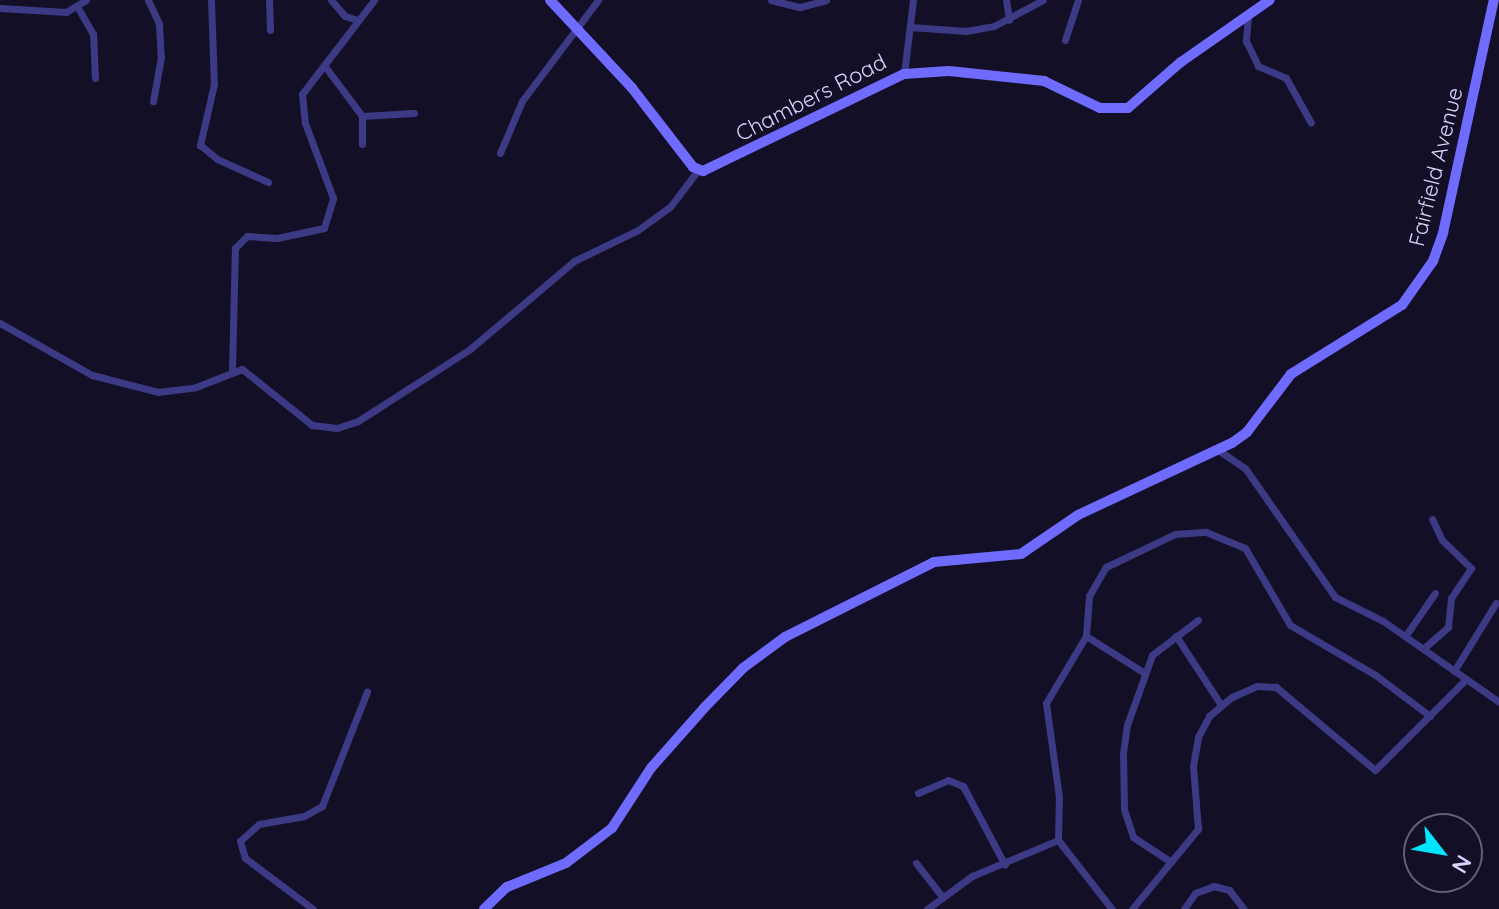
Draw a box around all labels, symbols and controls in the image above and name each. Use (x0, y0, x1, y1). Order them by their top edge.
street label: Chambers Road (731, 49, 891, 147)
street label: Fairfield Avenue (1403, 85, 1469, 249)
north arrow (1403, 813, 1483, 893)
text: N (1446, 850, 1478, 878)

